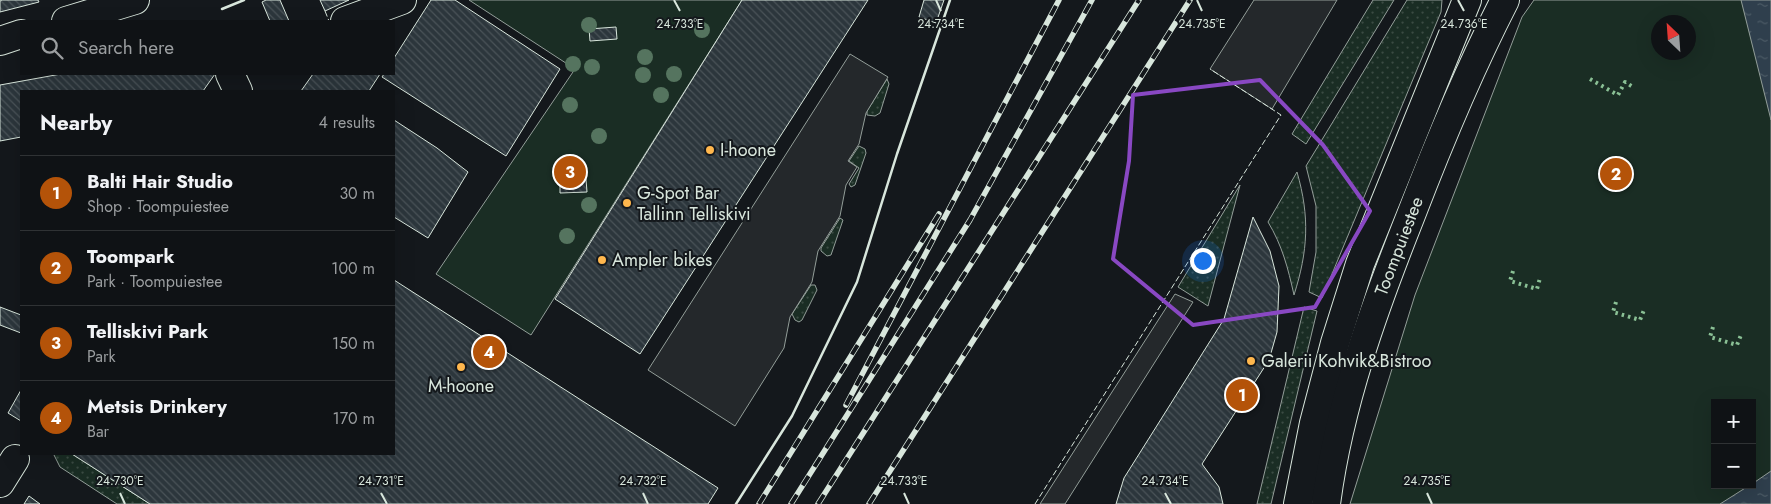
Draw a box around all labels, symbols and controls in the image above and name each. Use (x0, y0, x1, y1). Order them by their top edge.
text: 24.733°E (657, 15, 703, 33)
text: 24.734°E (917, 15, 965, 33)
text: 24.735°E (1179, 15, 1225, 33)
text: 24.736°E (1440, 15, 1488, 33)
north arrow (1651, 15, 1696, 60)
search box (20, 20, 395, 75)
icon: search (38, 34, 66, 62)
text: Search here (78, 34, 174, 61)
text: Nearby (40, 108, 112, 138)
text: 4 results (319, 111, 375, 134)
place label: I-hoone (720, 137, 776, 163)
marker: I-hoone (704, 144, 716, 156)
pin: 3 (554, 153, 586, 191)
pin: 2 (1600, 155, 1632, 193)
text: Balti Hair Studio (87, 168, 233, 195)
place label: G-Spot Bar Tallinn Telliskivi (637, 180, 751, 227)
text: 1 (52, 182, 60, 205)
text: 30 m (339, 182, 375, 205)
street label: Toompuiestee (1368, 193, 1430, 299)
text: Shop · Toompuiestee (87, 195, 229, 218)
marker: G-Spot Bar Tallinn Telliskivi (621, 197, 633, 209)
text: Toompark (87, 243, 175, 270)
place label: Ampler bikes (612, 247, 712, 273)
your location (1190, 248, 1216, 274)
marker: Ampler bikes (596, 254, 608, 266)
text: 2 (51, 257, 61, 280)
text: 100 m (331, 257, 375, 280)
text: Park · Toompuiestee (87, 270, 222, 293)
text: Telliskivi Park (87, 318, 208, 345)
text: 3 (51, 332, 61, 355)
text: 150 m (332, 332, 375, 355)
pin: 4 (473, 333, 505, 371)
text: Park (87, 345, 116, 368)
place label: Galerii Kohvik&Bistroo (1261, 348, 1431, 374)
marker: Galerii Kohvik&Bistroo (1245, 355, 1257, 367)
marker: M-hoone (455, 361, 467, 373)
place label: M-hoone (428, 373, 494, 399)
pin: 1 (1226, 376, 1258, 414)
text: Metsis Drinkery (87, 393, 227, 420)
map controls (1711, 399, 1756, 489)
button: + (1711, 399, 1756, 444)
text: 4 (50, 407, 62, 430)
text: 170 m (333, 407, 375, 430)
text: Bar (87, 420, 109, 443)
button: − (1711, 444, 1756, 489)
text: 24.730°E (96, 472, 144, 490)
text: 24.731°E (358, 472, 404, 490)
text: 24.732°E (619, 472, 667, 490)
text: 24.733°E (881, 472, 927, 490)
text: 24.734°E (1141, 472, 1189, 490)
text: 24.735°E (1404, 472, 1450, 490)

